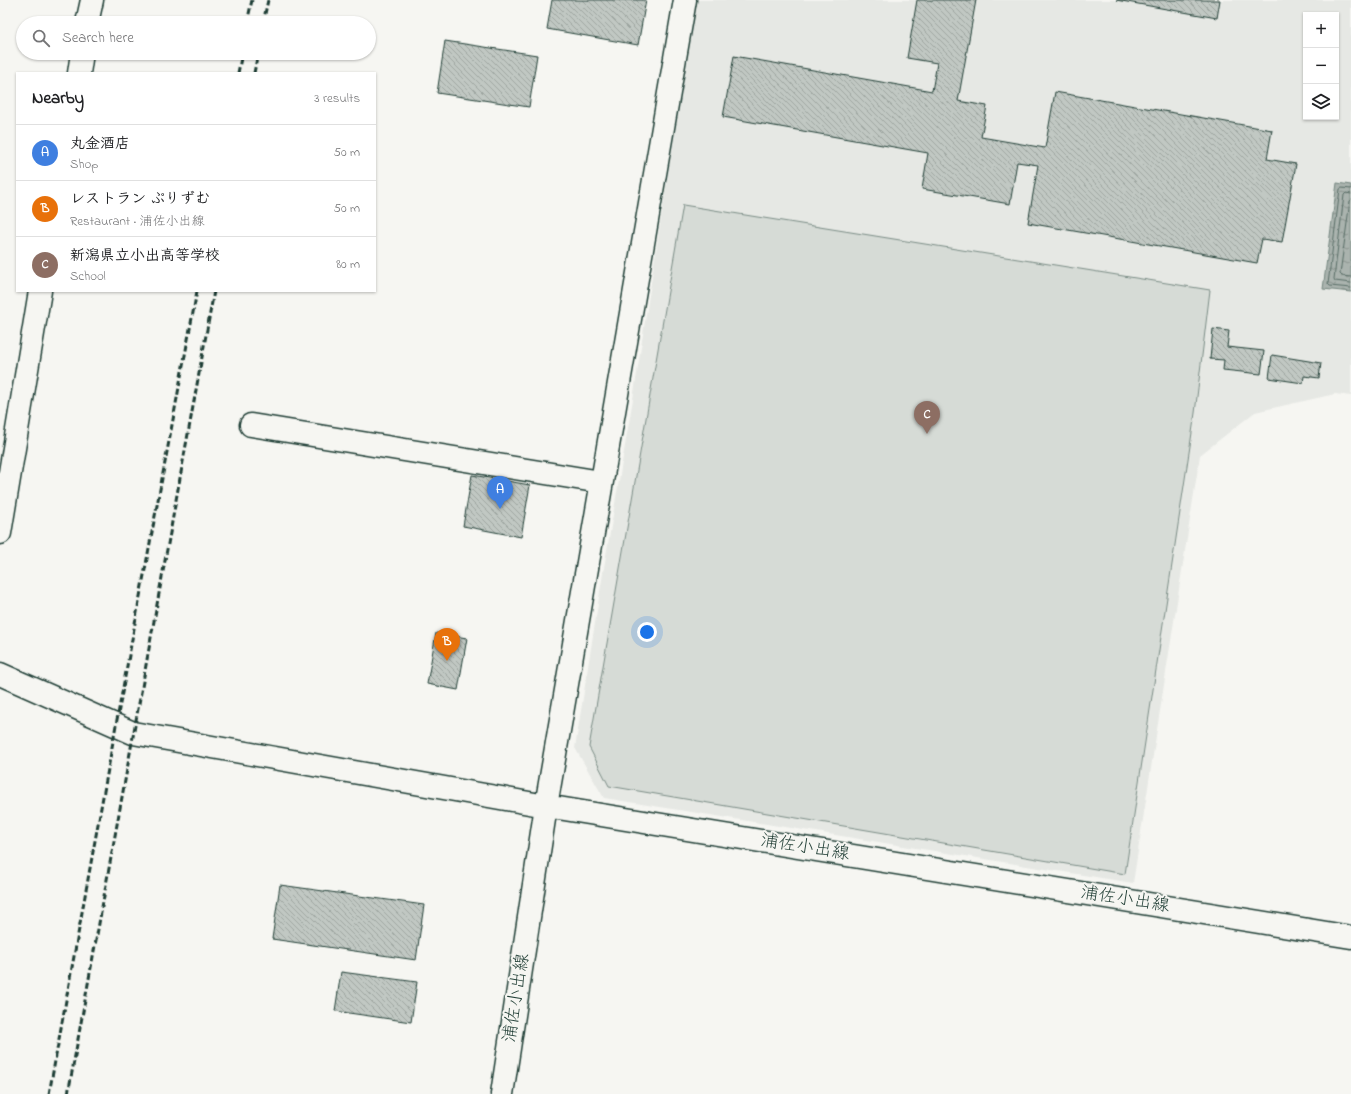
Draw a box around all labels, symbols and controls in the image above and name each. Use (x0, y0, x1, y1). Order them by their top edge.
map controls (1303, 12, 1339, 120)
button: + (1303, 12, 1339, 48)
search box (16, 16, 376, 60)
icon: search (30, 27, 52, 49)
text: Search here (62, 27, 134, 49)
button: − (1303, 48, 1339, 84)
button: layers (1303, 84, 1339, 120)
text: Nearby (32, 86, 84, 111)
text: 3 results (314, 89, 360, 108)
text: 丸金酒店 (70, 133, 130, 155)
text: A (41, 143, 49, 162)
text: 50 m (334, 143, 360, 162)
text: Shop (70, 155, 98, 174)
text: レストラン ぷりずむ (70, 188, 210, 210)
text: B (41, 199, 49, 218)
text: 50 m (334, 199, 360, 218)
text: Restaurant · 浦佐小出線 (70, 212, 205, 231)
text: 新潟県立小出高等学校 (70, 245, 220, 267)
text: C (41, 255, 49, 274)
text: 80 m (336, 255, 360, 274)
text: School (70, 267, 106, 286)
pin: C (914, 401, 940, 434)
pin: A (487, 476, 513, 509)
your location (637, 622, 657, 642)
pin: B (434, 628, 460, 661)
street label: 浦佐小出線 (759, 828, 851, 868)
street label: 浦佐小出線 (1079, 880, 1171, 920)
street label: 浦佐小出線 (497, 952, 537, 1044)

